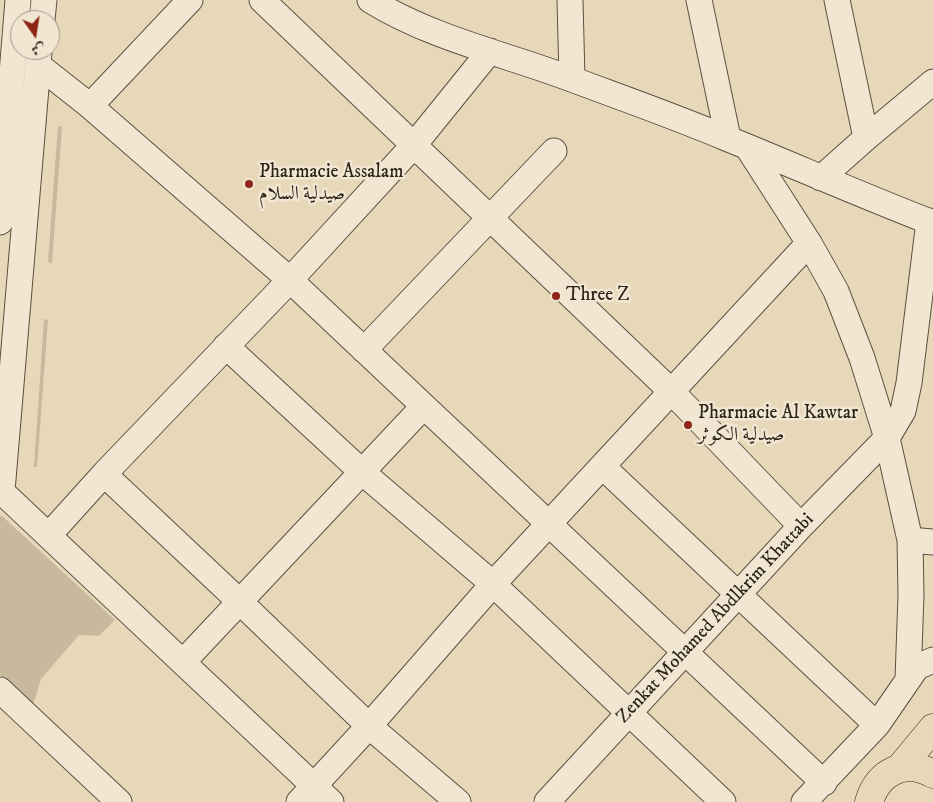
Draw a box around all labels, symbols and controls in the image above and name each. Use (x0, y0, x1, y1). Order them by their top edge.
north arrow (10, 10, 60, 60)
text: ش (29, 38, 47, 59)
place label: Pharmacie Assalam صيدلية السلام (259, 162, 403, 206)
marker: Pharmacie Assalam صيدلية السلام (243, 178, 255, 190)
place label: Three Z (566, 285, 629, 307)
marker: Three Z (550, 290, 562, 302)
place label: Pharmacie Al Kawtar صيدلية الكوثر (698, 403, 858, 447)
marker: Pharmacie Al Kawtar صيدلية الكوثر (682, 419, 694, 431)
street label: Zenkat Mohamed Abdlkrim Khattabi (613, 509, 819, 729)

